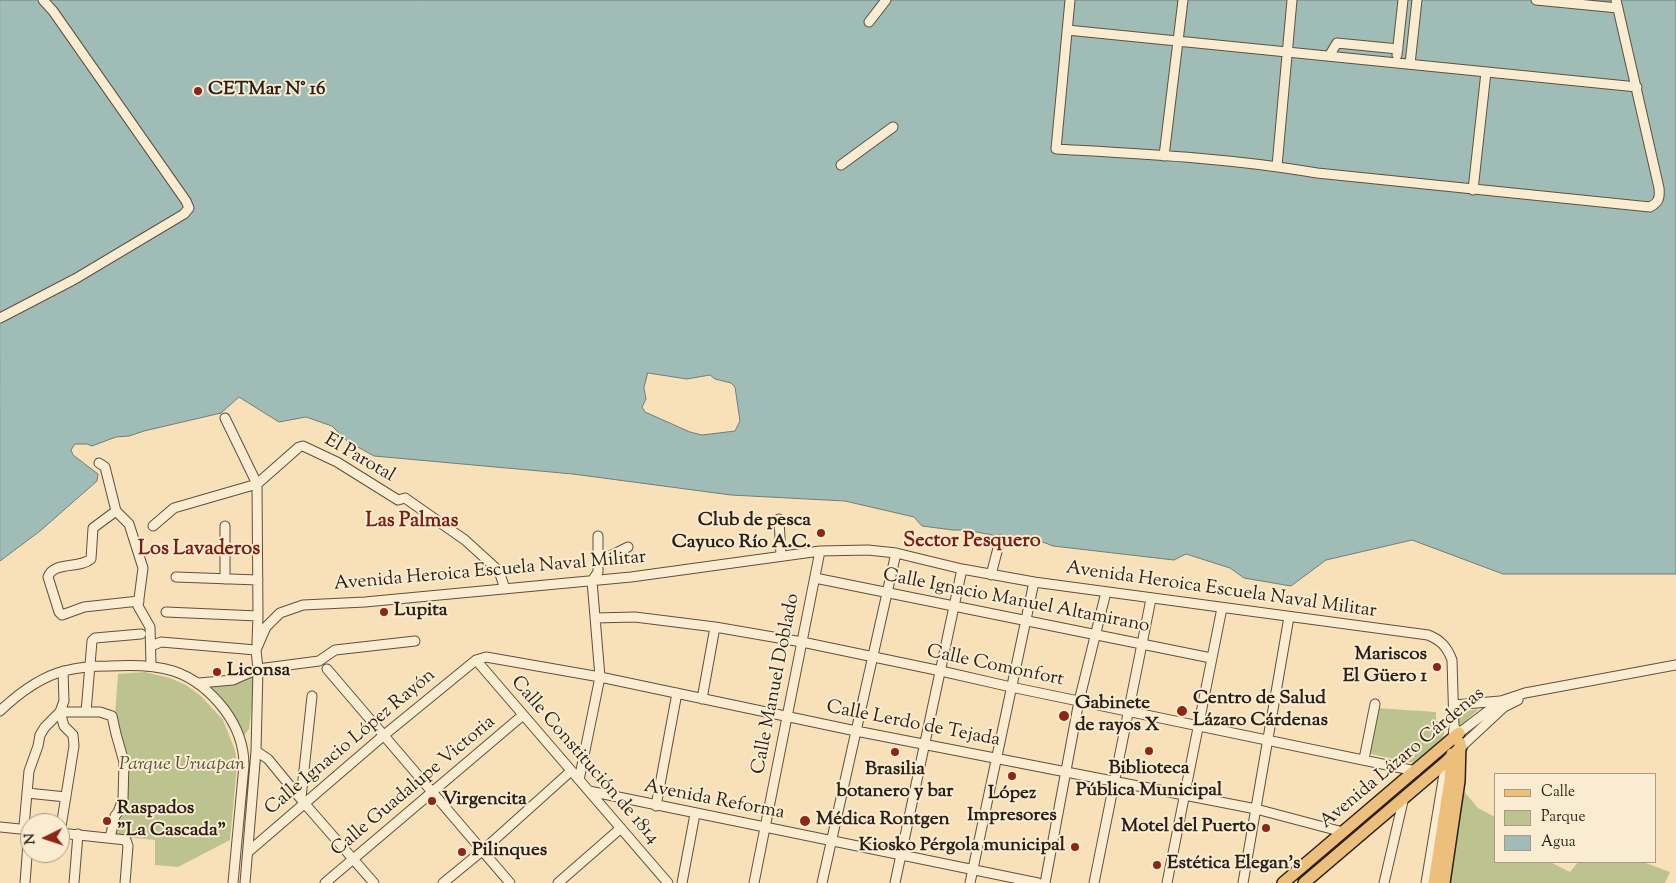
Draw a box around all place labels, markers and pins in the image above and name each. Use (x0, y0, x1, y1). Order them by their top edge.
place label: CETMar N° 16 (208, 80, 325, 102)
marker: CETMar N° 16 (192, 85, 204, 97)
place label: Club de pesca Cayuco Río A.C. (672, 511, 811, 555)
marker: Club de pesca Cayuco Río A.C. (815, 527, 827, 539)
place label: Lupita (394, 601, 448, 623)
marker: Lupita (378, 606, 390, 618)
place label: Mariscos El Güero 1 (1343, 645, 1427, 689)
place label: Liconsa (227, 661, 290, 683)
marker: Mariscos El Güero 1 (1431, 661, 1443, 673)
marker: Liconsa (211, 666, 223, 678)
place label: Centro de Salud Lázaro Cárdenas (1193, 689, 1328, 733)
place label: Gabinete de rayos X (1075, 694, 1159, 738)
marker: Centro de Salud Lázaro Cárdenas (1175, 704, 1189, 718)
marker: Gabinete de rayos X (1057, 709, 1071, 723)
marker: Biblioteca Pública Municipal (1143, 745, 1155, 757)
marker: Brasilia botanero y bar (889, 746, 901, 758)
place label: Biblioteca Pública Municipal (1076, 759, 1222, 803)
place label: Brasilia botanero y bar (837, 760, 953, 804)
marker: López Impresores (1006, 770, 1018, 782)
place label: López Impresores (967, 784, 1057, 828)
place label: Virgencita (442, 790, 527, 812)
marker: Virgencita (426, 795, 438, 807)
place label: Raspados "La Cascada" (117, 799, 226, 843)
place label: Médica Rontgen (816, 810, 950, 832)
marker: Médica Rontgen (798, 814, 812, 828)
marker: Raspados "La Cascada" (101, 815, 113, 827)
place label: Motel del Puerto (1121, 817, 1256, 839)
marker: Motel del Puerto (1260, 822, 1272, 834)
place label: Kiosko Pérgola municipal (859, 836, 1065, 858)
place label: Pilinques (472, 841, 547, 863)
marker: Kiosko Pérgola municipal (1069, 841, 1081, 853)
marker: Pilinques (456, 846, 468, 858)
place label: Estética Elegan's (1167, 854, 1300, 876)
marker: Estética Elegan's (1151, 859, 1163, 871)

